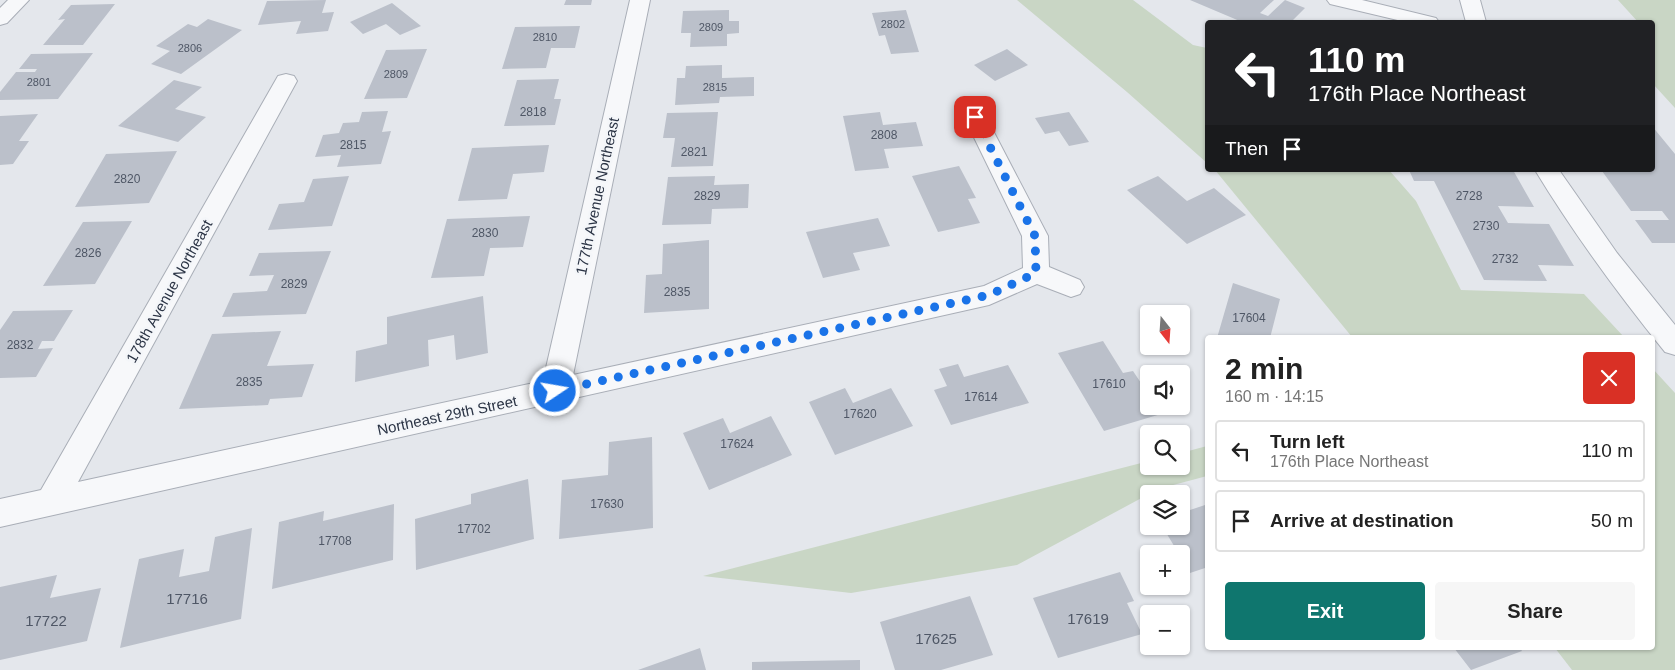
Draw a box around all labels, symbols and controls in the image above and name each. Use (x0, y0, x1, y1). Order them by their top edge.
house number: 2802 (881, 18, 905, 30)
house number: 2809 (699, 21, 723, 33)
house number: 2810 (533, 31, 557, 43)
icon: left (1225, 40, 1290, 105)
text: 110 m (1308, 40, 1405, 79)
house number: 2806 (178, 42, 202, 54)
house number: 2809 (384, 68, 408, 80)
house number: 2801 (27, 76, 51, 88)
house number: 2815 (703, 81, 727, 93)
text: 176th Place Northeast (1308, 81, 1526, 106)
pin (954, 96, 996, 138)
icon: arrive (961, 103, 989, 131)
house number: 2818 (520, 105, 547, 119)
street label: 177th Avenue Northeast (572, 115, 622, 276)
house number: 2808 (871, 128, 898, 142)
icon: arrive (1278, 135, 1306, 163)
house number: 2815 (340, 138, 367, 152)
text: Then (1225, 138, 1268, 159)
house number: 2821 (681, 145, 708, 159)
house number: 2820 (114, 172, 141, 186)
house number: 2829 (694, 189, 721, 203)
house number: 2728 (1456, 189, 1483, 203)
street label: 178th Avenue Northeast (123, 216, 216, 365)
house number: 2730 (1473, 219, 1500, 233)
house number: 2830 (472, 226, 499, 240)
house number: 2826 (75, 246, 102, 260)
house number: 2732 (1492, 252, 1519, 266)
house number: 2829 (281, 277, 308, 291)
house number: 2835 (664, 285, 691, 299)
north arrow (1140, 305, 1190, 355)
map controls (1140, 305, 1190, 655)
house number: 17604 (1232, 311, 1266, 325)
house number: 2832 (7, 338, 34, 352)
text: 2 min (1225, 352, 1303, 385)
button: close (1583, 352, 1635, 404)
position arrow (528, 364, 580, 416)
button: sound (1140, 365, 1190, 415)
house number: 2835 (236, 375, 263, 389)
house number: 17610 (1092, 377, 1126, 391)
text: 160 m · 14:15 (1225, 388, 1324, 405)
house number: 17614 (964, 390, 998, 404)
street label: Northeast 29th Street (375, 392, 519, 438)
house number: 17620 (843, 407, 877, 421)
button: search (1140, 425, 1190, 475)
text: Turn left (1270, 431, 1345, 452)
house number: 17624 (720, 437, 754, 451)
icon: left (1227, 437, 1255, 465)
text: 110 m (1582, 440, 1633, 461)
text: 176th Place Northeast (1270, 453, 1428, 470)
button: layers (1140, 485, 1190, 535)
house number: 17630 (590, 497, 624, 511)
icon: arrive (1227, 507, 1255, 535)
text: Arrive at destination (1270, 510, 1454, 531)
text: 50 m (1591, 510, 1633, 531)
house number: 17702 (457, 522, 491, 536)
house number: 17708 (318, 534, 352, 548)
button: + (1140, 545, 1190, 595)
button: Exit (1225, 582, 1425, 640)
button: Share (1435, 582, 1635, 640)
house number: 17716 (166, 590, 208, 607)
button: − (1140, 605, 1190, 655)
house number: 17619 (1067, 610, 1109, 627)
house number: 17722 (25, 612, 67, 629)
house number: 17625 (915, 630, 957, 647)

